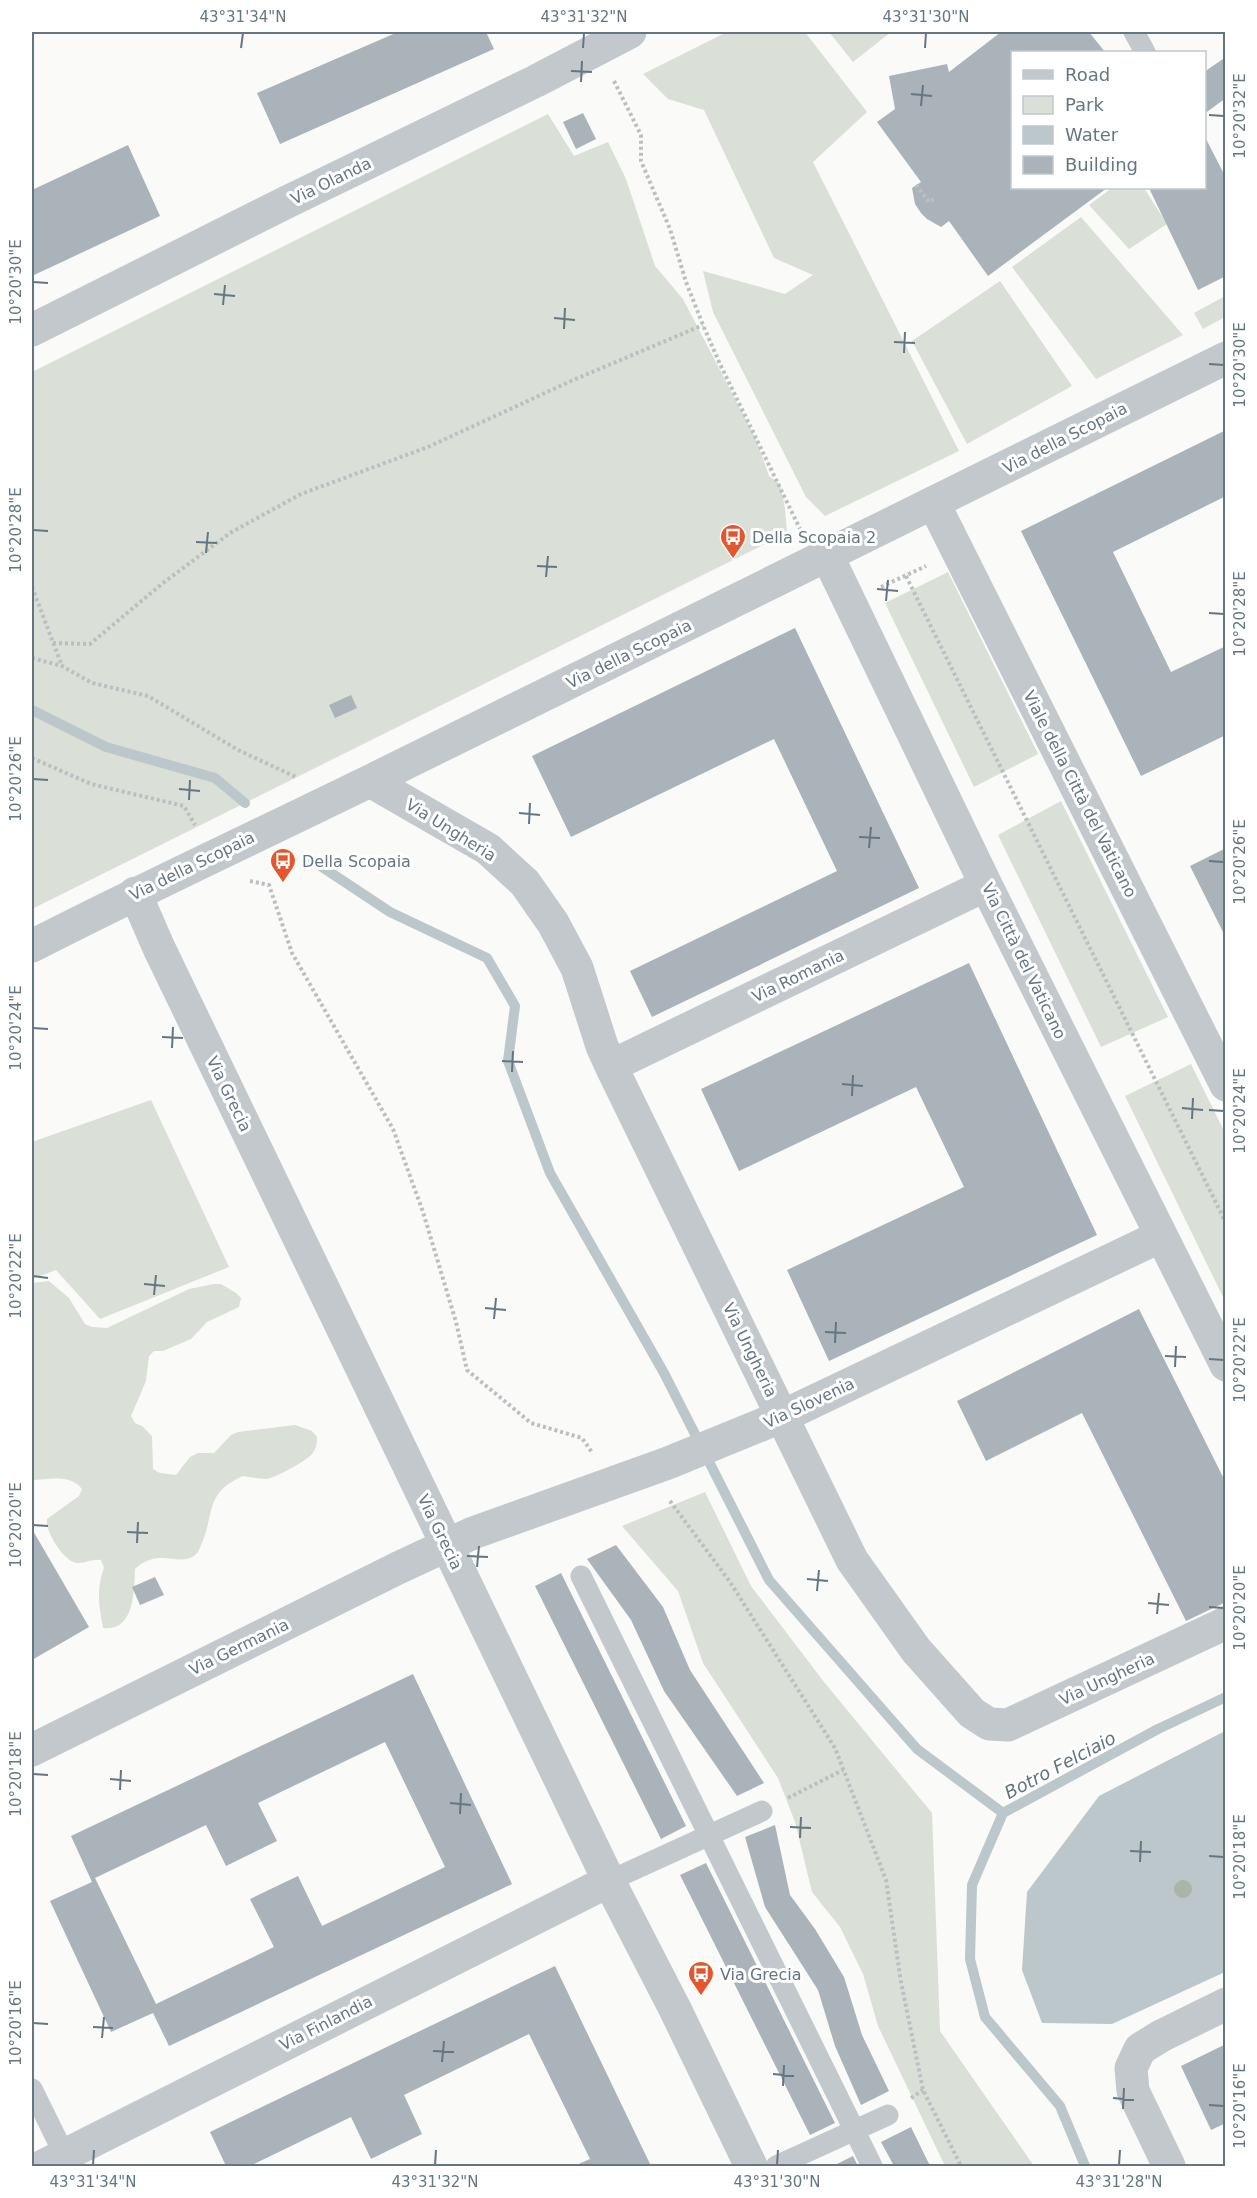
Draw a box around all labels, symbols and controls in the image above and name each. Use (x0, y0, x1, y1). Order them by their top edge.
text: 43°31'34"N (199, 8, 287, 26)
text: 43°31'32"N (540, 8, 628, 26)
text: 43°31'30"N (882, 8, 970, 26)
legend (1011, 51, 1206, 189)
text: Road (1065, 64, 1110, 85)
text: 10°20'32"E (1231, 73, 1249, 159)
text: Park (1065, 94, 1104, 115)
text: Water (1065, 124, 1119, 145)
street label: Via Olanda (288, 153, 374, 209)
text: Building (1065, 154, 1138, 175)
text: 10°20'30"E (7, 239, 25, 325)
text: 10°20'30"E (1231, 322, 1249, 408)
street label: Via della Scopaia (1000, 399, 1130, 477)
text: 10°20'28"E (7, 487, 25, 573)
bus stop icon: Della Scopaia 2 (718, 522, 748, 560)
place label: Della Scopaia 2 (752, 528, 876, 547)
text: 10°20'28"E (1231, 571, 1249, 657)
street label: Via della Scopaia (563, 616, 695, 692)
street label: Viale della Città del Vaticano (1019, 688, 1141, 900)
text: 10°20'26"E (7, 736, 25, 822)
street label: Via Ungheria (402, 795, 500, 865)
text: 10°20'26"E (1231, 819, 1249, 905)
street label: Via della Scopaia (126, 828, 258, 904)
bus stop icon: Della Scopaia (268, 846, 298, 884)
place label: Della Scopaia (302, 852, 411, 871)
street label: Via Città del Vaticano (978, 880, 1070, 1042)
street label: Via Romania (749, 946, 847, 1006)
text: 10°20'24"E (7, 985, 25, 1071)
street label: Via Grecia (203, 1053, 255, 1135)
text: 10°20'24"E (1231, 1068, 1249, 1154)
text: 10°20'22"E (7, 1233, 25, 1319)
street label: Via Ungheria (719, 1300, 781, 1400)
text: 10°20'22"E (1231, 1317, 1249, 1403)
street label: Via Slovenia (761, 1374, 857, 1432)
text: 10°20'20"E (7, 1482, 25, 1568)
street label: Via Grecia (414, 1491, 466, 1573)
text: 10°20'20"E (1231, 1565, 1249, 1651)
street label: Via Germania (186, 1615, 292, 1679)
street label: Via Ungheria (1056, 1649, 1158, 1709)
water label: Botro Felciaio (1001, 1727, 1119, 1803)
text: 10°20'18"E (7, 1731, 25, 1817)
text: 10°20'18"E (1231, 1814, 1249, 1900)
bus stop icon: Via Grecia (686, 1959, 716, 1997)
place label: Via Grecia (720, 1965, 801, 1984)
text: 10°20'16"E (7, 1980, 25, 2066)
street label: Via Finlandia (277, 1992, 375, 2054)
text: 10°20'16"E (1231, 2063, 1249, 2149)
text: 43°31'34"N (49, 2173, 137, 2191)
text: 43°31'32"N (391, 2173, 479, 2191)
text: 43°31'30"N (733, 2173, 821, 2191)
text: 43°31'28"N (1075, 2173, 1163, 2191)

